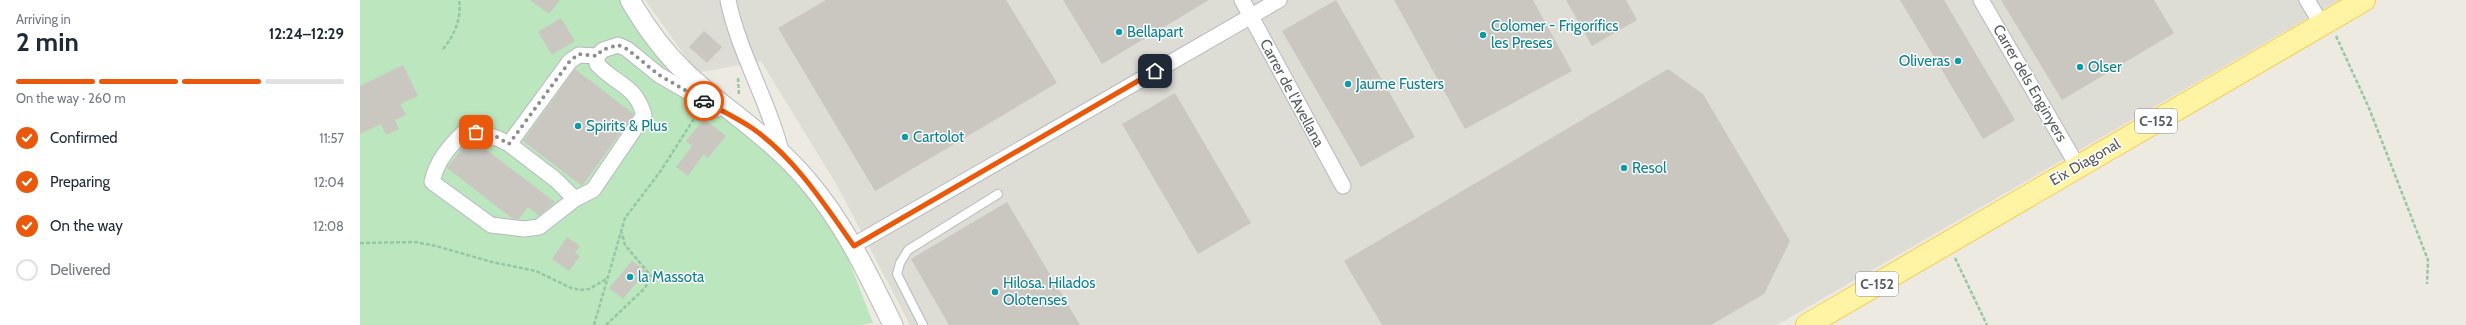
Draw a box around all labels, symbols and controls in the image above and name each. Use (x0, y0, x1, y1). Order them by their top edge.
text: Arriving in (16, 11, 71, 27)
place label: Colomer - Frigorífics les Preses (1491, 17, 1619, 52)
street label: Carrer dels Enginyers (1989, 21, 2071, 145)
place label: Bellapart (1127, 23, 1183, 41)
text: 12:24–12:29 (269, 25, 344, 43)
text: 2 min (16, 26, 79, 58)
marker: Bellapart (1114, 27, 1124, 37)
marker: Colomer - Frigorífics les Preses (1478, 30, 1488, 40)
street label: Carrer de l'Avellana (1256, 36, 1328, 151)
place label: Oliveras (1899, 52, 1950, 70)
pin (1138, 54, 1172, 88)
marker: Oliveras (1953, 56, 1963, 66)
place label: Olser (2088, 58, 2122, 76)
icon: home (1144, 60, 1166, 82)
marker: Olser (2075, 62, 2085, 72)
place label: Jaume Fusters (1355, 75, 1444, 93)
marker: Jaume Fusters (1343, 79, 1353, 89)
courier (684, 81, 724, 121)
text: On the way · 260 m (16, 90, 126, 106)
icon: car (693, 90, 715, 112)
road number: C-152 (2135, 109, 2177, 133)
pin (459, 115, 493, 149)
place label: Spirits & Plus (586, 117, 667, 135)
icon: bag (465, 121, 487, 143)
marker: Spirits & Plus (573, 121, 583, 131)
icon: check (16, 127, 38, 149)
place label: Cartolot (913, 128, 964, 146)
text: Confirmed (50, 129, 118, 147)
text: 11:57 (319, 130, 344, 146)
marker: Cartolot (900, 132, 910, 142)
street label: Eix Diagonal (2047, 134, 2124, 189)
place label: Resol (1632, 159, 1667, 177)
marker: Resol (1619, 163, 1629, 173)
icon: check (16, 171, 38, 193)
text: Preparing (50, 173, 110, 191)
text: 12:04 (314, 174, 344, 190)
icon: check (16, 215, 38, 237)
text: On the way (50, 217, 123, 235)
text: 12:08 (313, 218, 344, 234)
text: Delivered (50, 261, 111, 279)
place label: la Massota (638, 268, 705, 286)
marker: la Massota (625, 272, 635, 282)
road number: C-152 (1856, 272, 1898, 296)
place label: Hilosa. Hilados Olotenses (1003, 274, 1095, 309)
marker: Hilosa. Hilados Olotenses (990, 287, 1000, 297)

